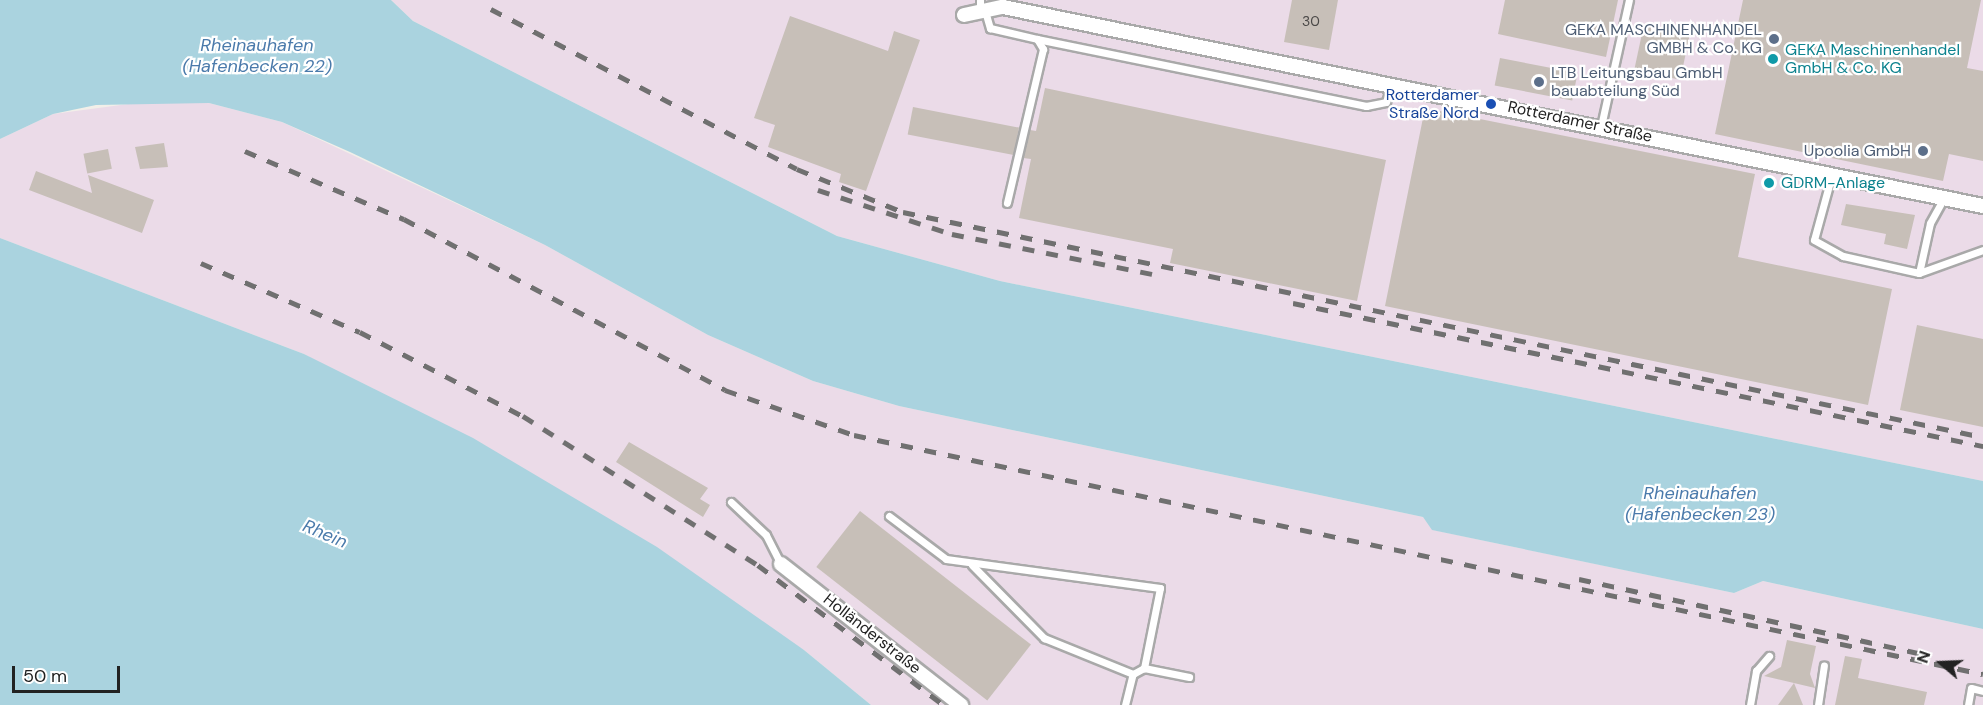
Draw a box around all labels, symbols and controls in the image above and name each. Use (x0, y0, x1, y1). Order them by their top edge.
house number: 30 (1302, 13, 1320, 29)
place label: GEKA MASCHINENHANDEL GMBH & Co. KG (1565, 20, 1762, 58)
marker: GEKA MASCHINENHANDEL GMBH & Co. KG (1767, 32, 1781, 46)
water label: Rheinauhafen (Hafenbecken 22) (182, 35, 332, 78)
place label: GEKA Maschinenhandel GmbH & Co. KG (1785, 40, 1960, 78)
marker: GEKA Maschinenhandel GmbH & Co. KG (1766, 52, 1780, 66)
place label: LTB Leitungsbau GmbH bauabteilung Süd (1551, 63, 1723, 101)
marker: LTB Leitungsbau GmbH bauabteilung Süd (1532, 75, 1546, 89)
place label: Rotterdamer Straße Nord (1386, 85, 1479, 123)
marker: Rotterdamer Straße Nord (1484, 97, 1498, 111)
street label: Rotterdamer Straße (1506, 97, 1654, 147)
place label: Upoolia GmbH (1804, 141, 1911, 161)
marker: Upoolia GmbH (1916, 144, 1930, 158)
place label: GDRM-Anlage (1781, 173, 1885, 193)
marker: GDRM-Anlage (1762, 176, 1776, 190)
water label: Rheinauhafen (Hafenbecken 23) (1625, 483, 1775, 526)
water label: Rhein (300, 515, 350, 553)
street label: Holländerstraße (819, 590, 925, 678)
north arrow (1911, 633, 1971, 693)
text: N (1912, 648, 1935, 666)
scale bar (15, 654, 123, 692)
text: 50 m (23, 664, 67, 688)

